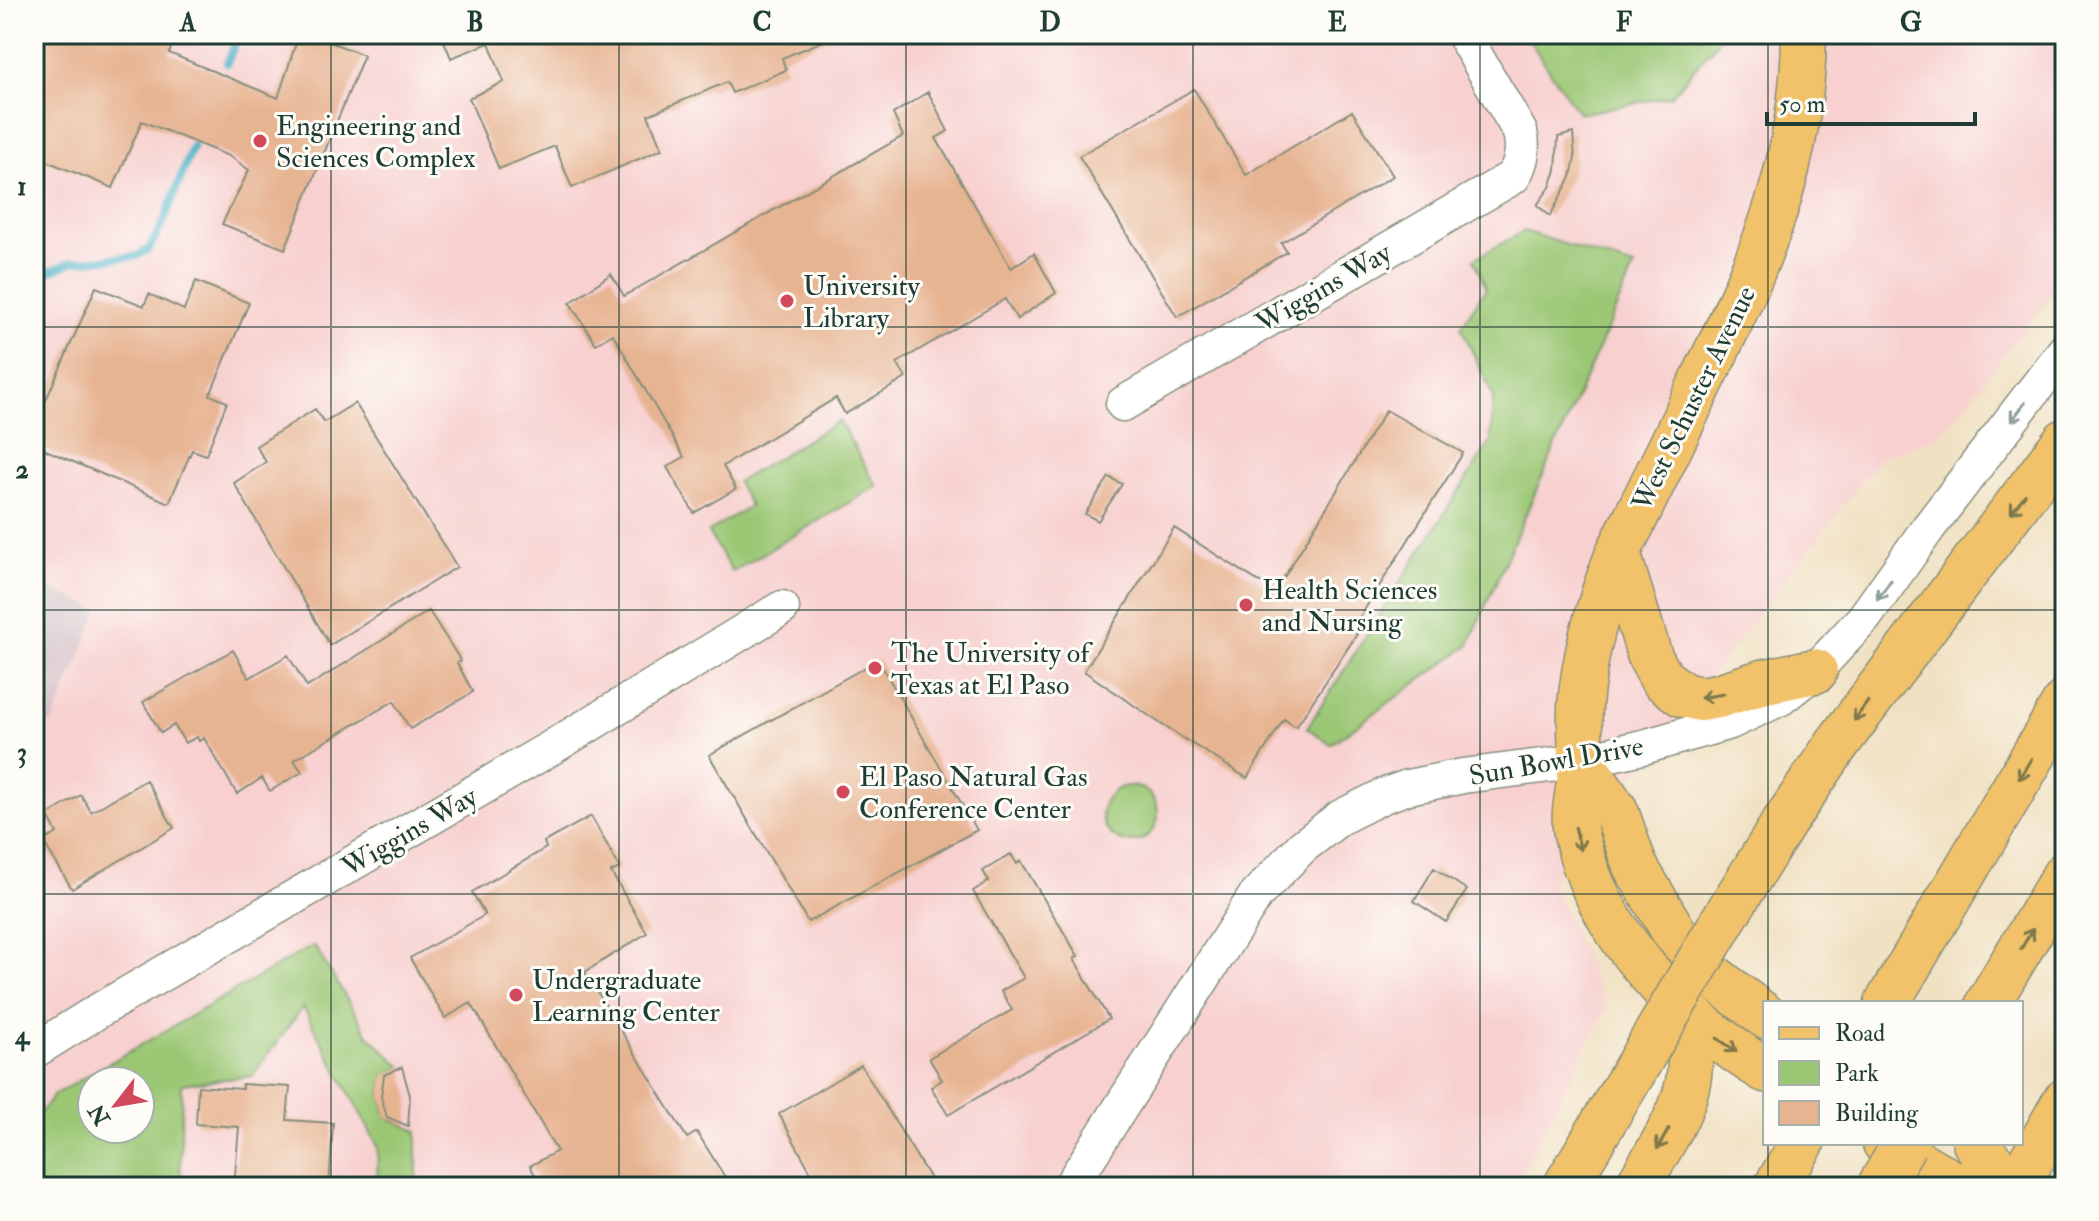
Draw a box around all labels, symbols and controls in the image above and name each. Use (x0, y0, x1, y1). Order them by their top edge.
text: A (179, 7, 197, 39)
text: B (466, 7, 484, 39)
text: C (752, 7, 772, 39)
text: D (1039, 7, 1061, 39)
text: E (1328, 7, 1347, 39)
text: F (1616, 7, 1633, 39)
text: G (1900, 7, 1922, 39)
scale bar (1767, 76, 1975, 126)
text: 50 m (1779, 89, 1826, 120)
place label: Engineering and Sciences Complex (276, 109, 476, 176)
marker: Engineering and Sciences Complex (251, 132, 269, 150)
text: 1 (17, 171, 27, 203)
street label: Wiggins Way (1249, 235, 1398, 342)
place label: University Library (803, 269, 920, 336)
street label: West Schuster Avenue (1624, 280, 1764, 518)
marker: University Library (778, 292, 796, 310)
one-way arrow (2009, 401, 2026, 422)
text: 2 (15, 454, 29, 486)
one-way arrow (2010, 493, 2027, 514)
place label: Health Sciences and Nursing (1262, 573, 1437, 640)
one-way arrow (1875, 579, 1892, 601)
marker: Health Sciences and Nursing (1237, 596, 1255, 614)
place label: The University of Texas at El Paso (891, 636, 1093, 703)
marker: The University of Texas at El Paso (866, 659, 884, 677)
one-way arrow (1700, 689, 1725, 704)
one-way arrow (1853, 699, 1869, 721)
street label: Sun Bowl Drive (1466, 729, 1646, 794)
text: 3 (17, 737, 27, 769)
one-way arrow (2017, 757, 2033, 780)
place label: El Paso Natural Gas Conference Center (859, 760, 1088, 827)
street label: Wiggins Way (335, 779, 484, 886)
marker: El Paso Natural Gas Conference Center (834, 783, 852, 801)
one-way arrow (1572, 825, 1587, 851)
one-way arrow (2019, 928, 2035, 951)
place label: Undergraduate Learning Center (532, 963, 720, 1030)
marker: Undergraduate Learning Center (507, 986, 525, 1004)
legend (1763, 1001, 2023, 1145)
text: Road (1835, 1018, 1885, 1049)
text: 4 (14, 1020, 31, 1052)
one-way arrow (1716, 1037, 1738, 1053)
text: Park (1835, 1058, 1879, 1089)
north arrow (76, 1065, 156, 1145)
text: Building (1835, 1098, 1919, 1129)
text: N (82, 1099, 117, 1131)
one-way arrow (1655, 1127, 1671, 1151)

